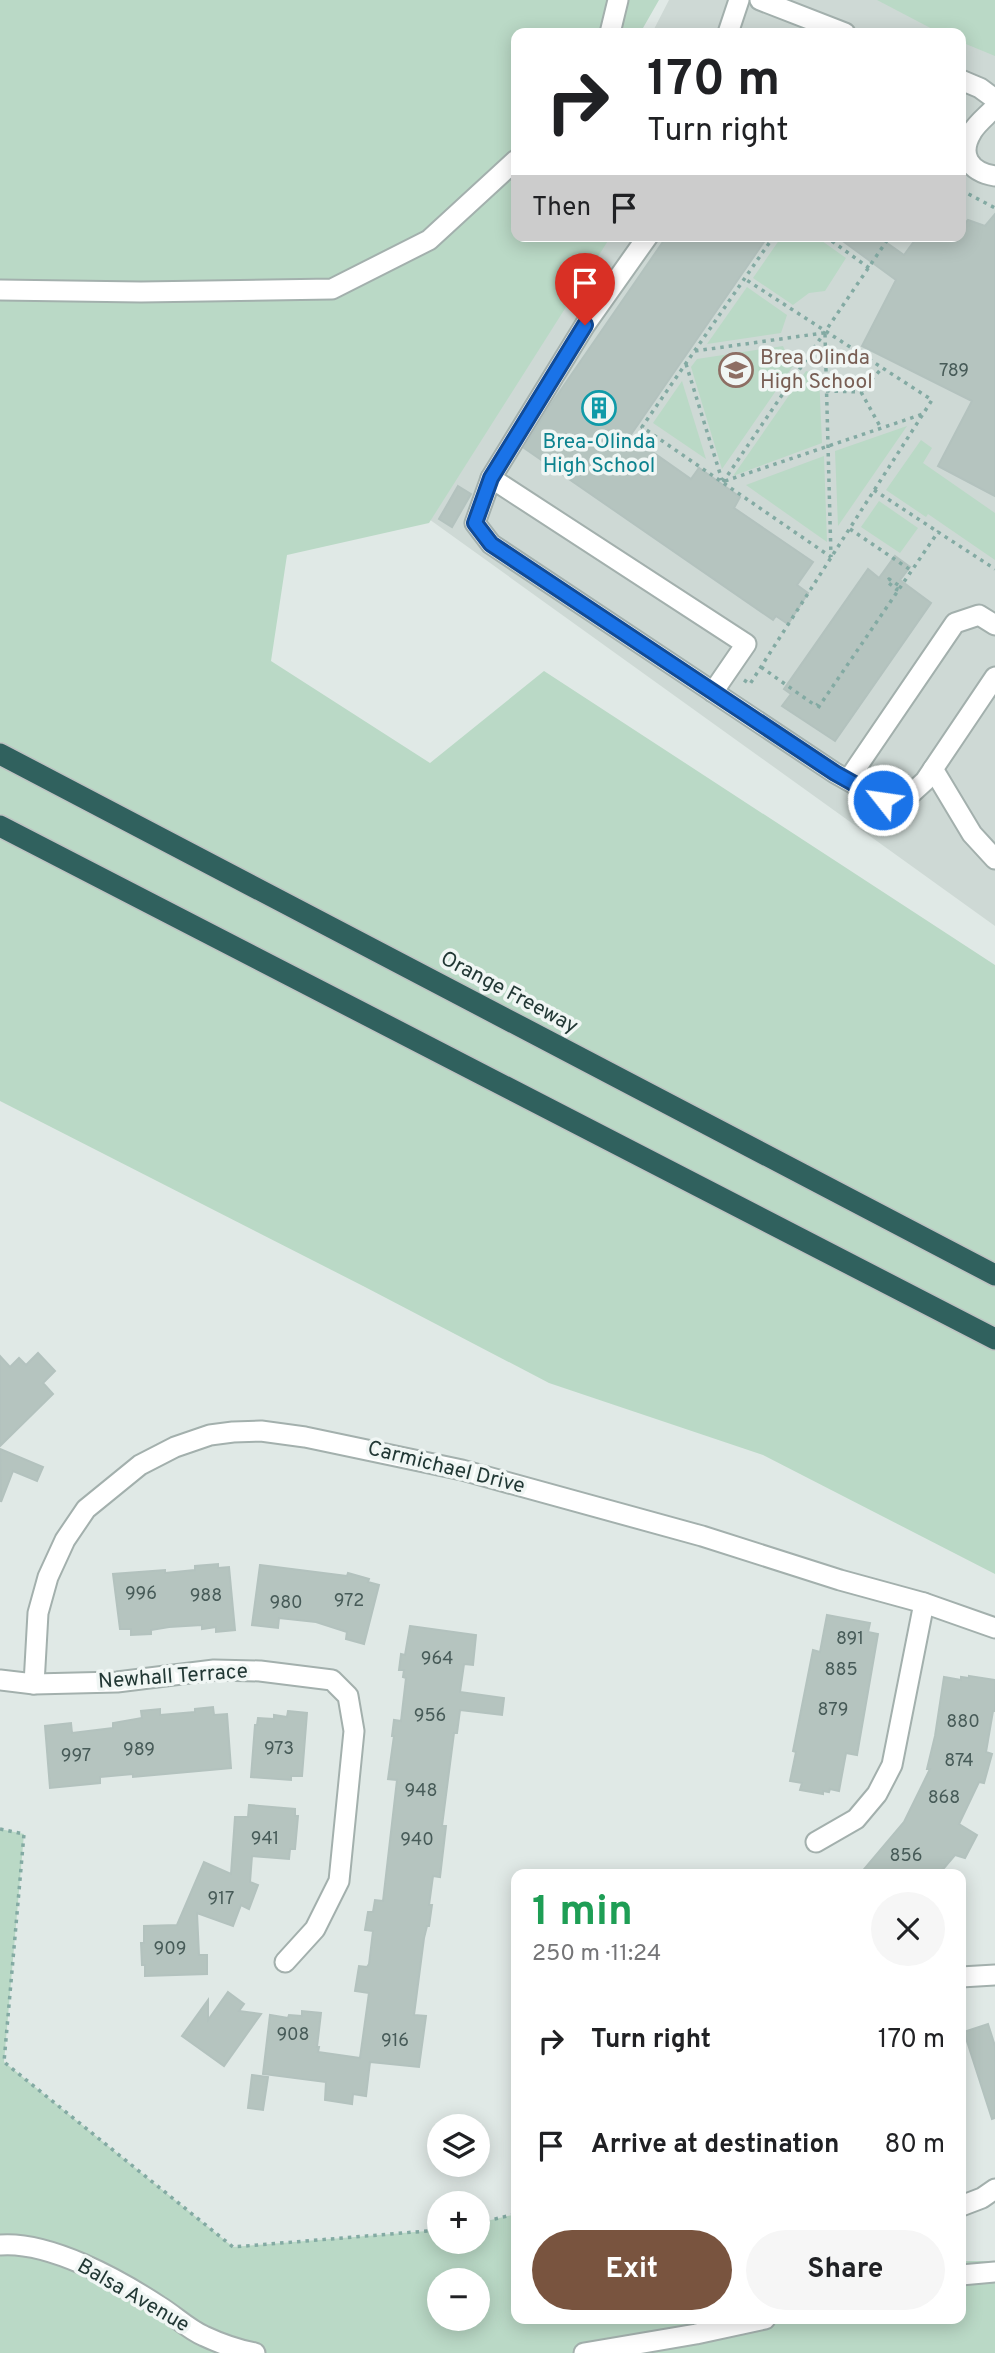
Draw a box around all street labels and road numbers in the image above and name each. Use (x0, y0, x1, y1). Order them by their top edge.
street label: Orange Freeway (436, 945, 582, 1041)
street label: Carmichael Drive (364, 1435, 528, 1501)
street label: Newhall Terrace (97, 1658, 249, 1696)
street label: Balsa Avenue (72, 2253, 194, 2339)

